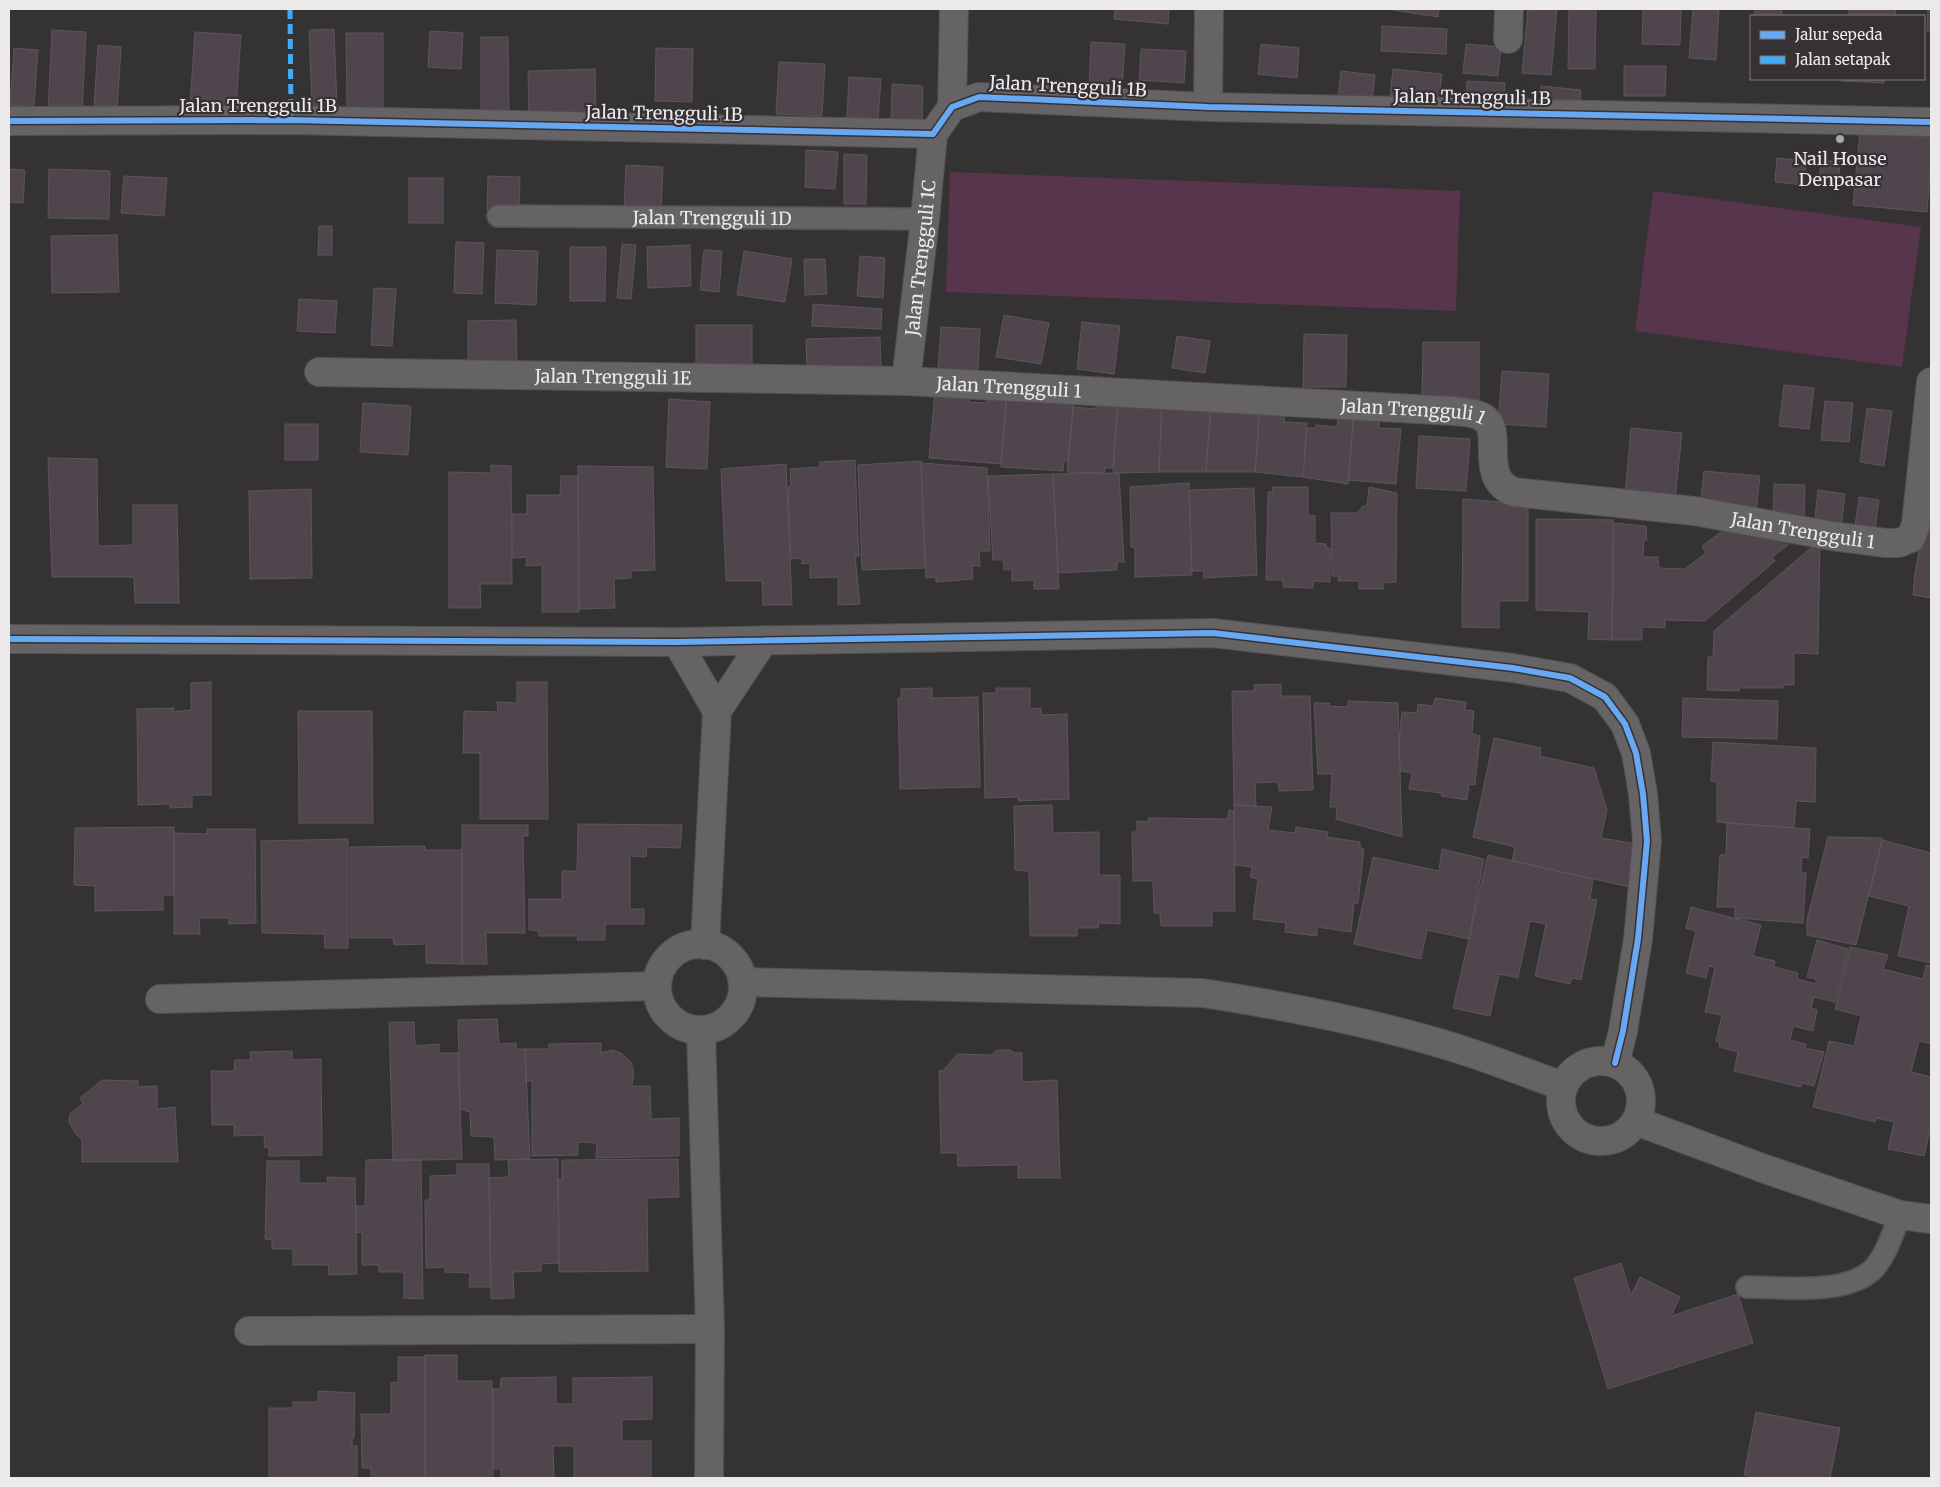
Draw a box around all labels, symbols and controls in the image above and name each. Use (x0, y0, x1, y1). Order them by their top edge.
legend (1750, 15, 1925, 80)
text: Jalur sepeda (1794, 25, 1882, 44)
text: Jalan setapak (1794, 50, 1891, 69)
street label: Jalan Trengguli 1B (988, 70, 1147, 102)
street label: Jalan Trengguli 1B (1392, 84, 1551, 110)
street label: Jalan Trengguli 1B (178, 94, 337, 117)
street label: Jalan Trengguli 1B (584, 100, 743, 126)
marker: Nail House Denpasar (1834, 133, 1846, 145)
place label: Nail House Denpasar (1793, 147, 1887, 191)
street label: Jalan Trengguli 1C (900, 178, 940, 338)
street label: Jalan Trengguli 1D (631, 205, 792, 230)
street label: Jalan Trengguli 1E (533, 364, 692, 389)
street label: Jalan Trengguli 1 (934, 371, 1082, 402)
street label: Jalan Trengguli 1 (1339, 393, 1490, 429)
street label: Jalan Trengguli 1 (1728, 506, 1876, 553)

